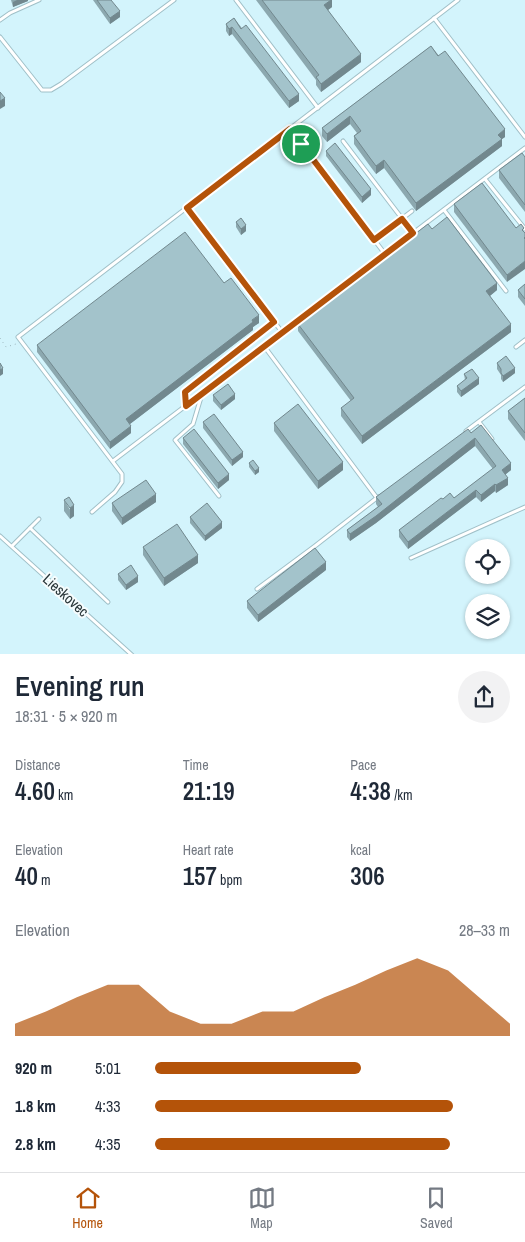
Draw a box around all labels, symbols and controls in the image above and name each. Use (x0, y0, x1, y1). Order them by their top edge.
pin (280, 123, 322, 165)
icon: arrive (287, 130, 315, 158)
map controls (465, 539, 510, 639)
button: locate (465, 539, 510, 584)
street label: Lieskovec (38, 569, 94, 621)
button: layers (465, 594, 510, 639)
text: Evening run (15, 667, 145, 705)
button: share (458, 671, 510, 723)
text: 18:31 · 5 × 920 m (15, 705, 118, 727)
text: Distance (15, 756, 60, 774)
text: Time (183, 756, 209, 774)
text: Pace (350, 756, 377, 774)
text: 4.60 (15, 774, 55, 808)
text: 21:19 (183, 774, 235, 808)
text: 4:38 (350, 774, 391, 808)
text: km (55, 786, 73, 804)
text: /km (391, 786, 413, 804)
text: Elevation (15, 841, 63, 859)
text: Heart rate (183, 841, 234, 859)
text: kcal (350, 841, 371, 859)
text: 40 (15, 859, 38, 893)
text: 157 (183, 859, 217, 893)
text: 306 (350, 859, 385, 893)
text: m (38, 871, 51, 889)
text: bpm (217, 871, 242, 889)
text: Elevation (15, 919, 70, 941)
text: 28–33 m (459, 919, 510, 941)
text: 920 m (15, 1057, 52, 1079)
text: 5:01 (95, 1057, 121, 1079)
text: 1.8 km (15, 1095, 56, 1117)
text: 4:33 (95, 1095, 121, 1117)
text: 2.8 km (15, 1133, 56, 1155)
text: 4:35 (95, 1133, 121, 1155)
tab: Home (72, 1184, 103, 1232)
tab: Map (248, 1184, 276, 1232)
tab: Saved (420, 1184, 453, 1232)

